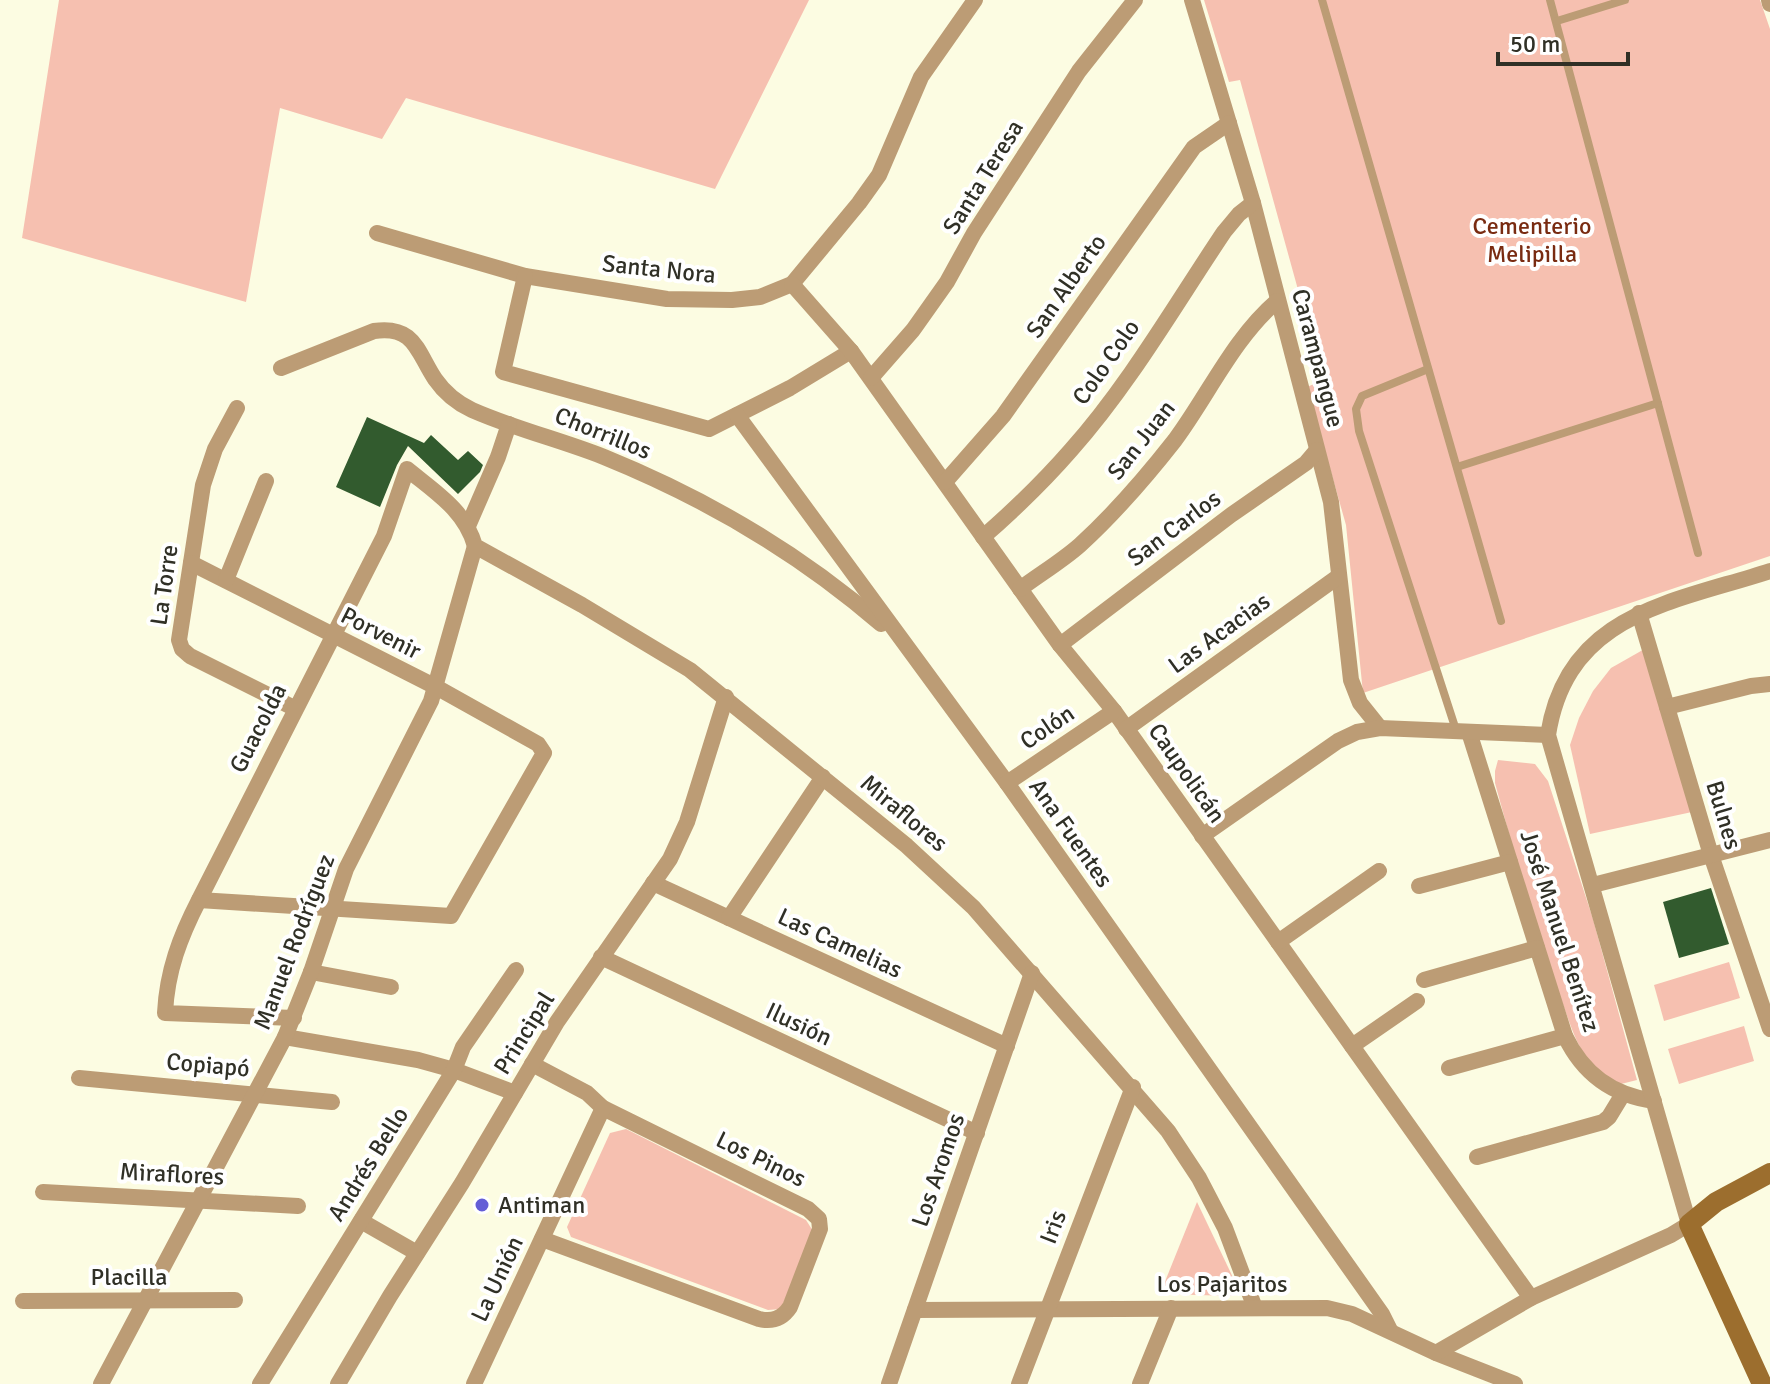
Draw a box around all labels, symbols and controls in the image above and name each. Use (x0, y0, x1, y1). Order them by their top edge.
scale bar (1498, 16, 1628, 66)
text: 50 m (1510, 29, 1560, 59)
street label: Santa Teresa (936, 114, 1030, 240)
park label: Cementerio Melipilla (1473, 211, 1591, 269)
street label: San Alberto (1019, 228, 1113, 344)
street label: Santa Nora (601, 248, 717, 290)
street label: Carampangue (1285, 285, 1351, 431)
street label: Colo Colo (1066, 313, 1146, 411)
street label: San Juan (1101, 394, 1181, 486)
street label: Chorrillos (550, 400, 656, 466)
street label: San Carlos (1121, 483, 1227, 573)
street label: La Torre (143, 543, 185, 627)
street label: Las Acacias (1162, 586, 1276, 680)
street label: Porvenir (336, 600, 426, 666)
street label: Guacolda (223, 678, 293, 778)
street label: Colón (1014, 698, 1080, 756)
street label: Caupolicán (1142, 717, 1232, 829)
street label: Miraflores (854, 768, 954, 858)
street label: Ana Fuentes (1023, 773, 1119, 893)
street label: Bulnes (1699, 777, 1749, 853)
street label: José Manuel Benítez (1513, 827, 1607, 1035)
street label: Manuel Rodríguez (247, 850, 341, 1034)
street label: Las Camelias (773, 901, 907, 985)
street label: Principal (487, 986, 561, 1080)
street label: Ilusión (761, 996, 837, 1052)
street label: Copiapó (165, 1046, 251, 1084)
street label: Andrés Bello (321, 1101, 415, 1227)
street label: Los Aromos (905, 1109, 971, 1231)
street label: Los Pinos (711, 1124, 811, 1194)
street label: Miraflores (119, 1156, 225, 1192)
place label: Antiman (498, 1190, 585, 1220)
marker: Antiman (473, 1196, 491, 1214)
street label: Iris (1033, 1206, 1073, 1248)
street label: La Unión (464, 1231, 530, 1327)
street label: Placilla (91, 1262, 167, 1292)
street label: Los Pajaritos (1156, 1269, 1288, 1299)

